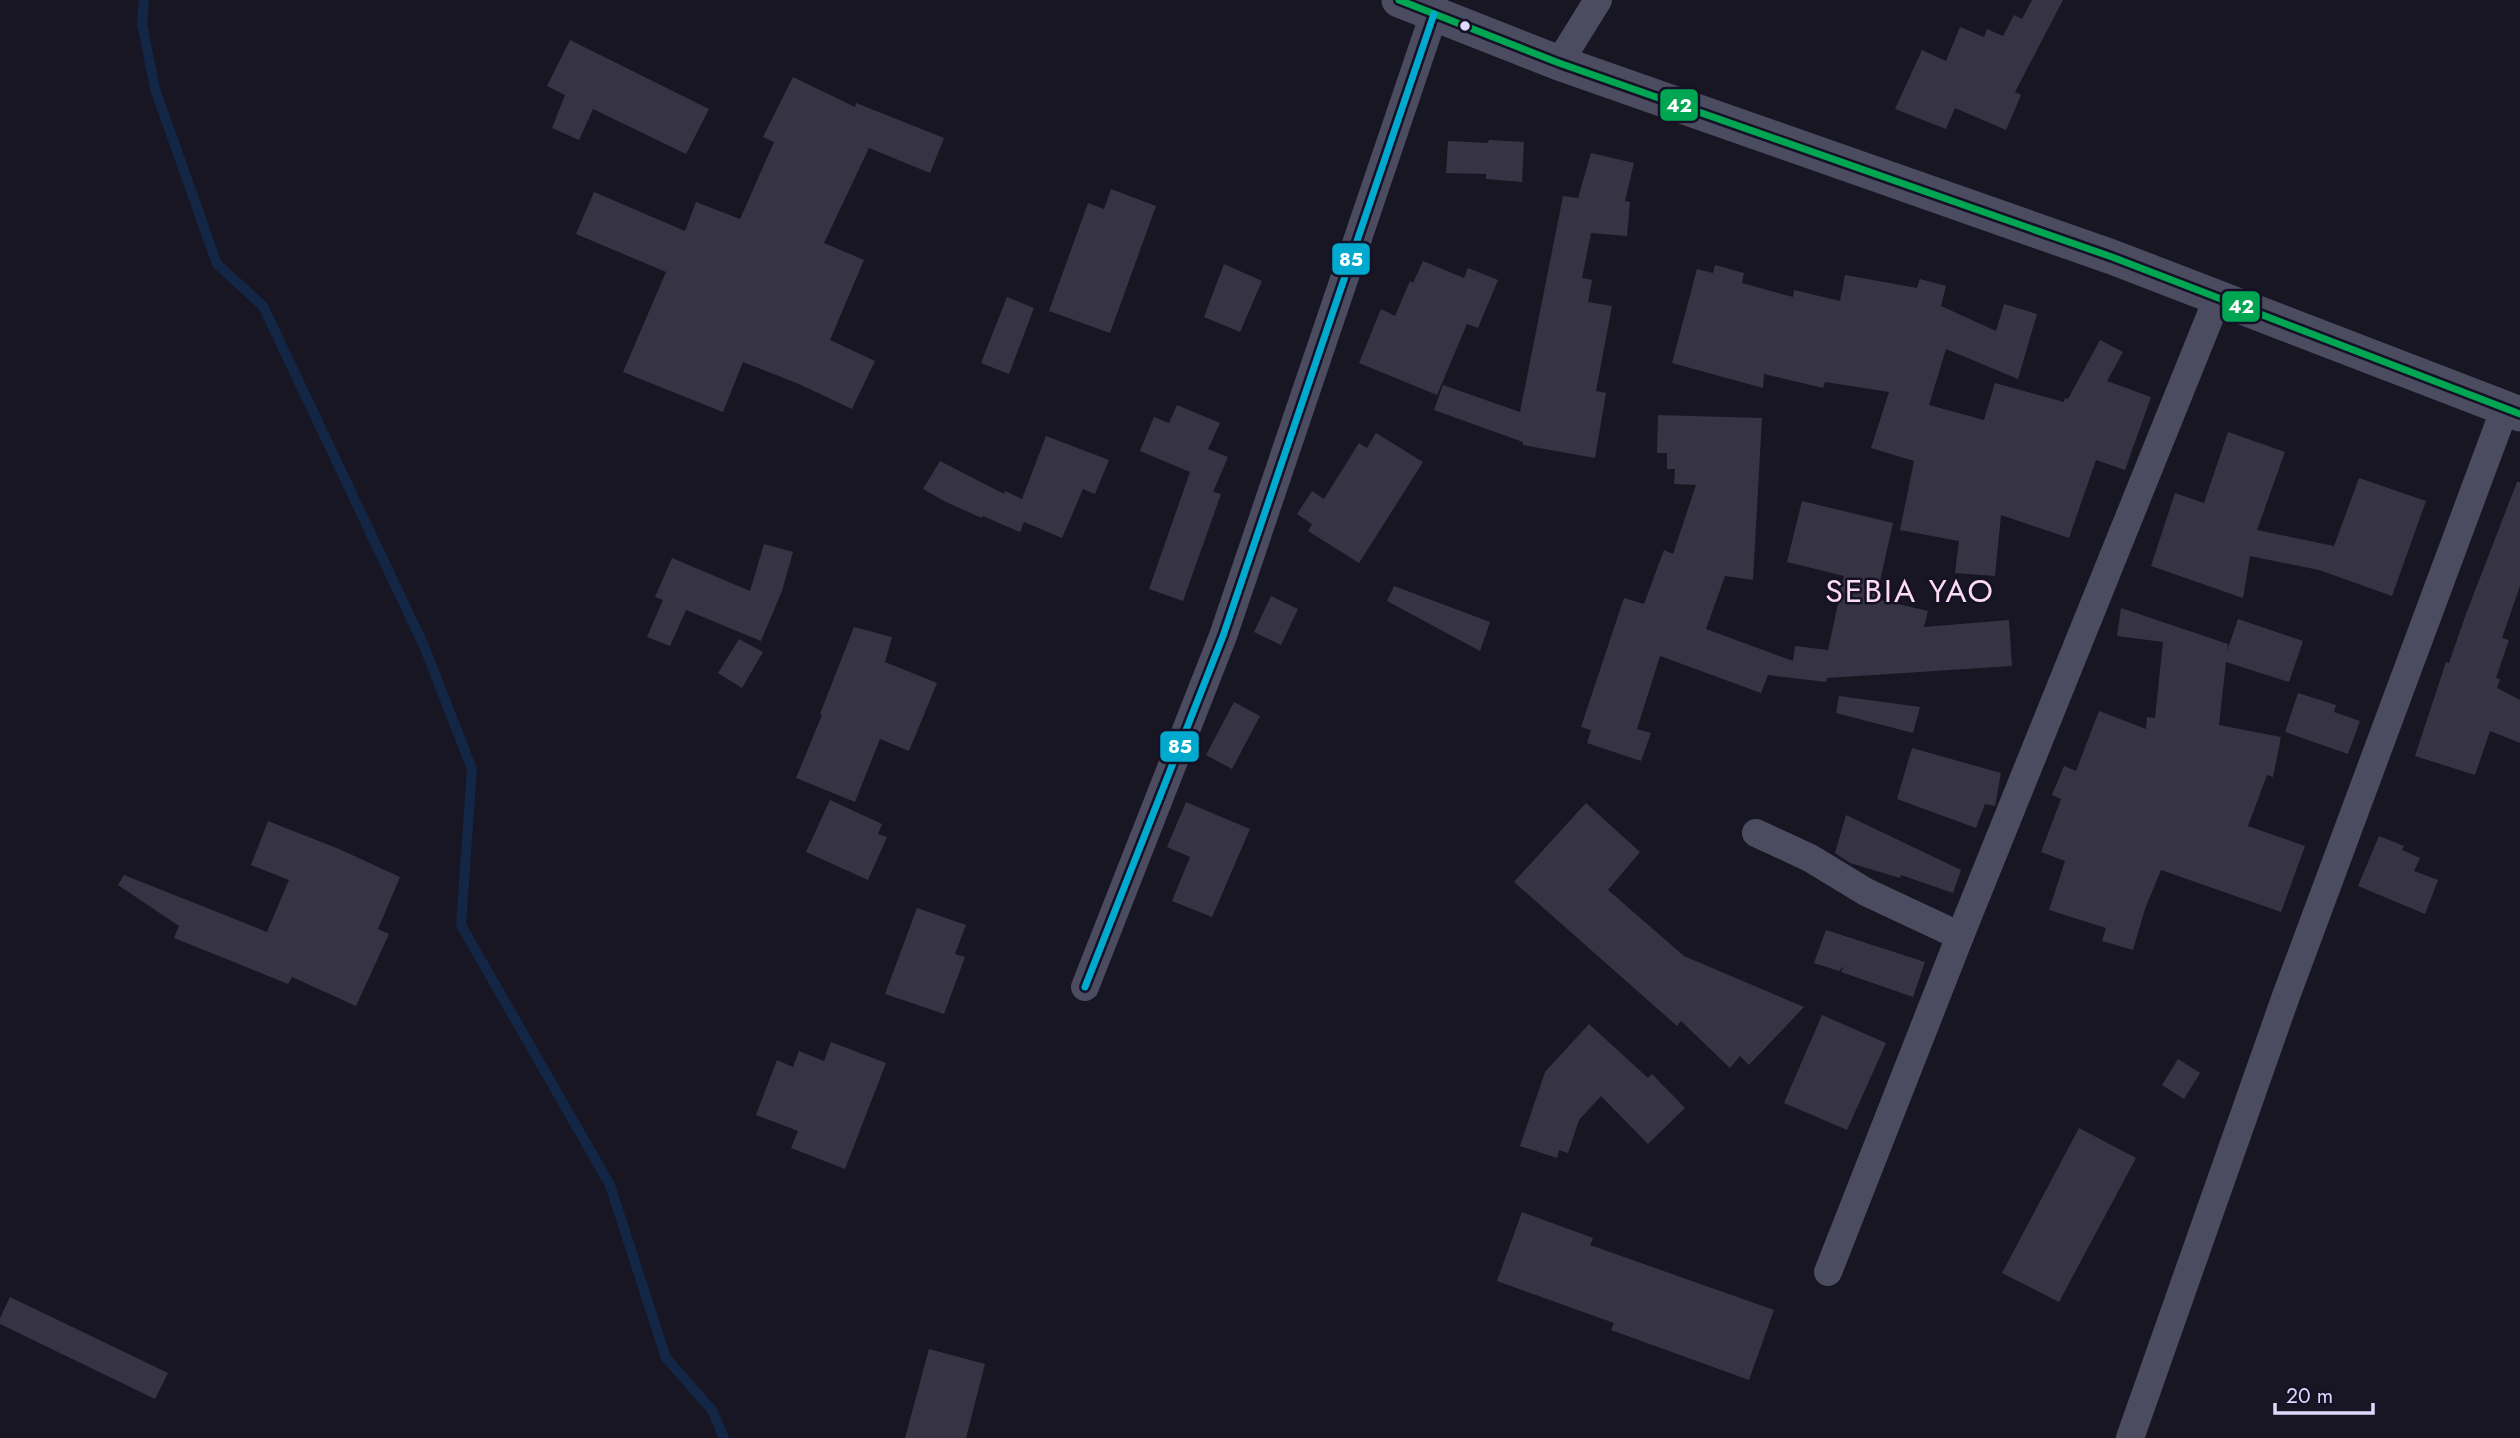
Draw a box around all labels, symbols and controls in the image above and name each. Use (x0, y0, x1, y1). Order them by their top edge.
unlabelled marker (1458, 19, 1472, 33)
line badge: 42 (1659, 88, 1699, 122)
text: 42 (1666, 92, 1692, 119)
line badge: 85 (1331, 242, 1371, 276)
text: 85 (1339, 246, 1363, 273)
line badge: 42 (2221, 290, 2261, 323)
text: 42 (2228, 293, 2254, 320)
district label: SEBIA YAO (1825, 568, 1995, 614)
line badge: 85 (1159, 730, 1200, 763)
text: 85 (1168, 733, 1192, 760)
scale bar (2275, 1372, 2373, 1416)
text: 20 m (2286, 1381, 2333, 1411)

